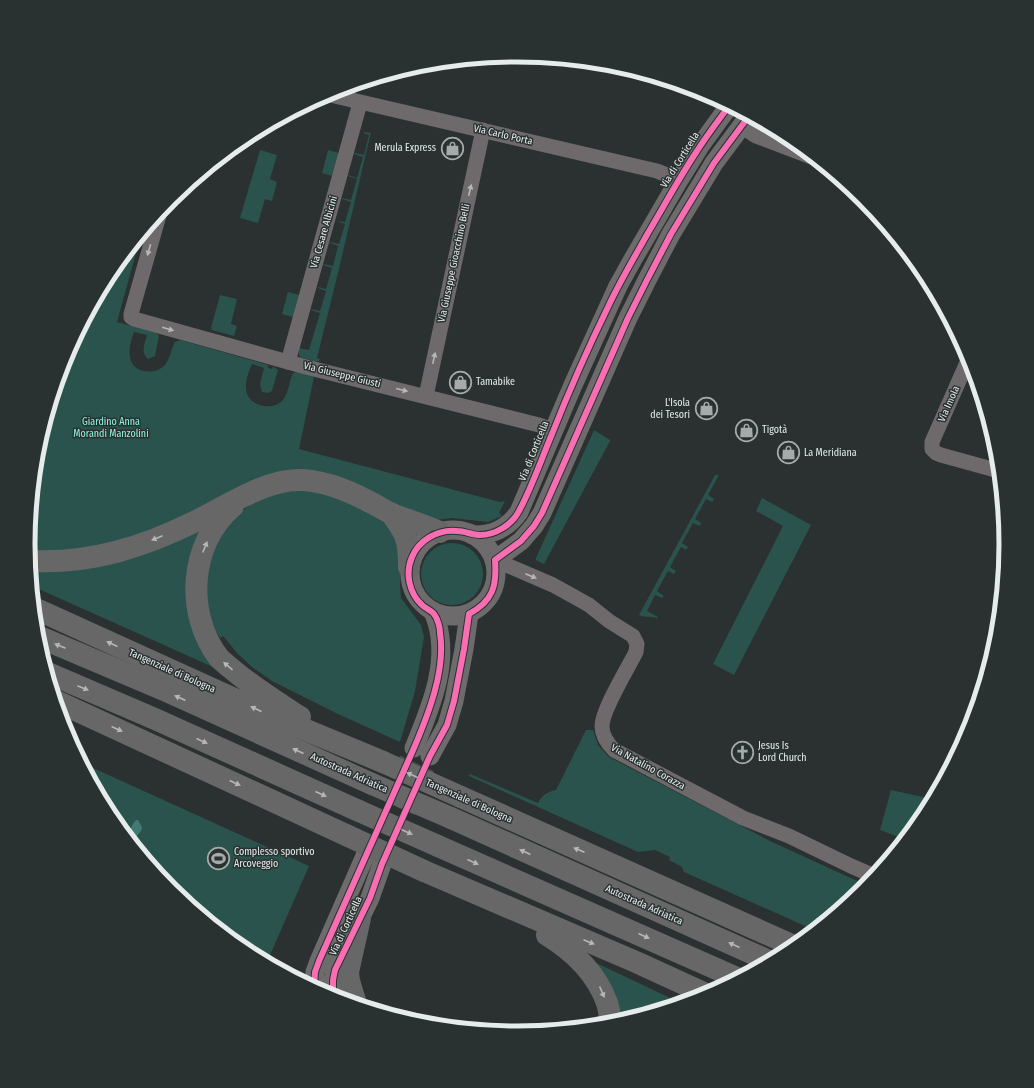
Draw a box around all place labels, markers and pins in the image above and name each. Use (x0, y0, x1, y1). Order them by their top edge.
shop icon: Merula Express (439, 135, 465, 161)
place label: Merula Express (374, 142, 436, 154)
shop icon: Tamabike (448, 369, 474, 395)
place label: Tamabike (476, 376, 515, 388)
shop icon: L'Isola dei Tesori (693, 396, 719, 422)
place label: L'Isola dei Tesori (650, 397, 690, 421)
shop icon: Tigotà (733, 417, 759, 443)
place label: Tigotà (762, 424, 787, 436)
shop icon: La Meridiana (776, 440, 802, 466)
place label: La Meridiana (804, 447, 857, 459)
church icon: Jesus Is Lord Church (729, 739, 755, 765)
place label: Jesus Is Lord Church (758, 740, 807, 764)
sports icon: Complesso sportivo Arcoveggio (206, 845, 232, 871)
place label: Complesso sportivo Arcoveggio (234, 846, 315, 870)

